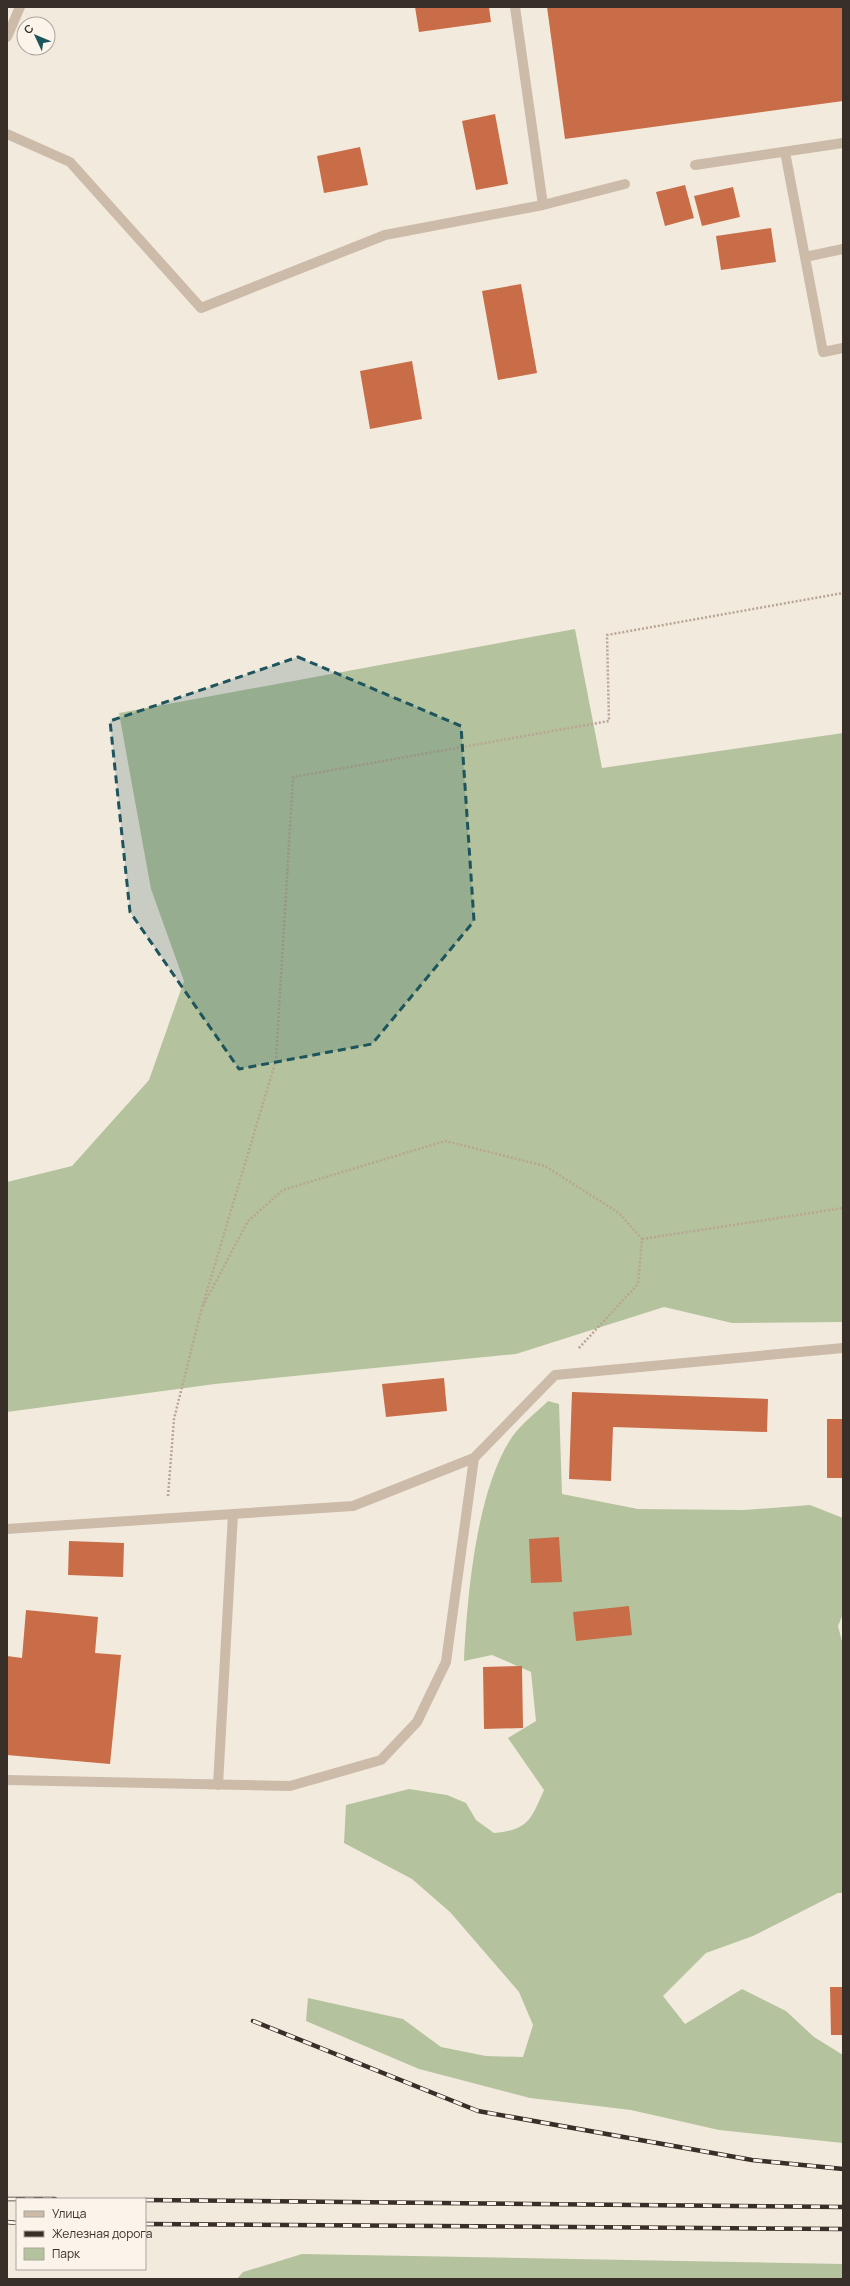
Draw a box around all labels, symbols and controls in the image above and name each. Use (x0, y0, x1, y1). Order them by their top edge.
north arrow (16, 16, 56, 56)
text: С (20, 21, 37, 37)
legend (16, 2198, 146, 2270)
text: Улица (52, 2205, 86, 2222)
text: Железная дорога (52, 2225, 152, 2242)
text: Парк (52, 2245, 81, 2262)

